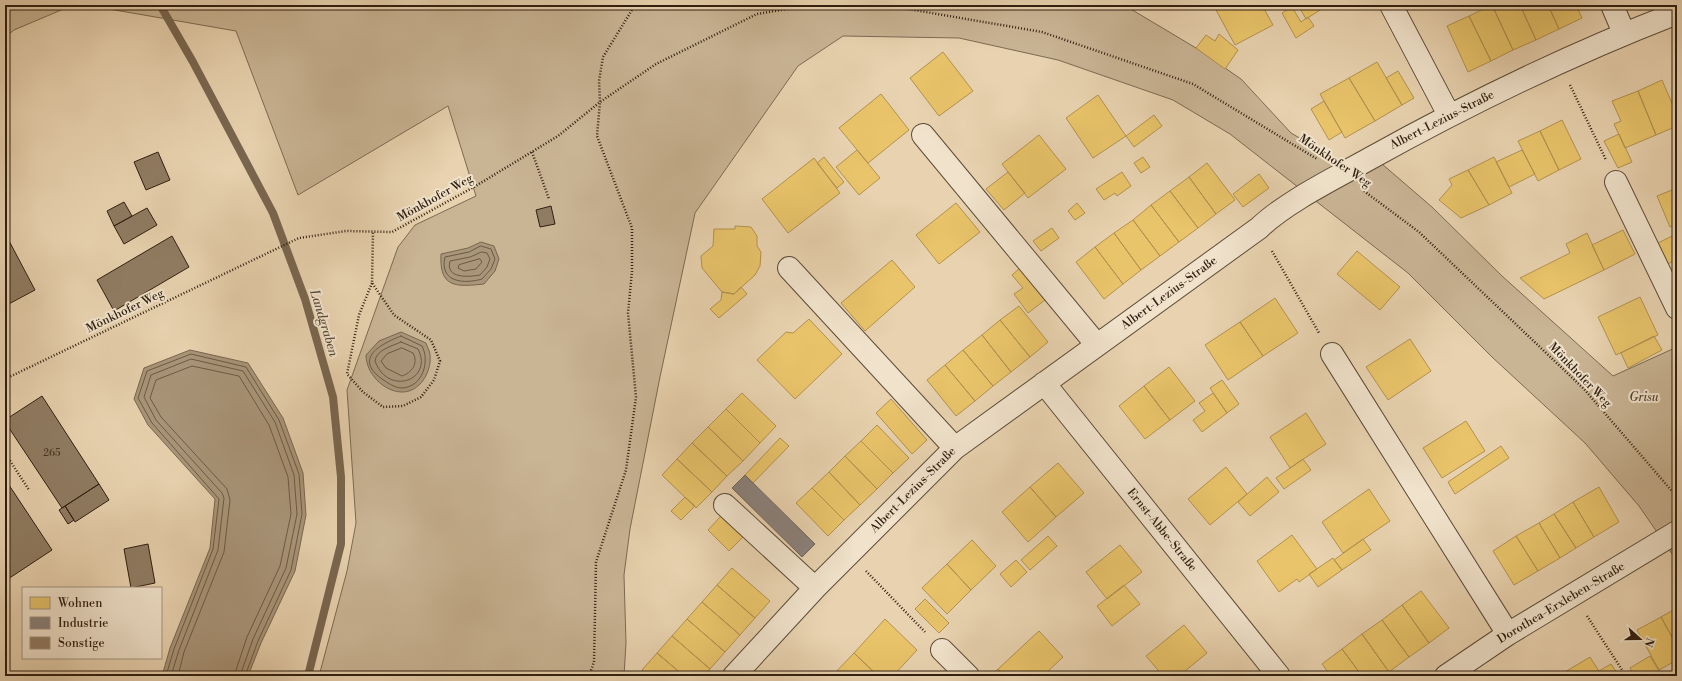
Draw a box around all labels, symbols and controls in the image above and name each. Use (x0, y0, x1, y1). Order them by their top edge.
street label: Albert-Lezius-Straße (1386, 87, 1497, 153)
street label: Mönkhofer Weg (1296, 131, 1375, 191)
street label: Mönkhofer Weg (394, 171, 476, 225)
street label: Albert-Lezius-Straße (1117, 253, 1220, 334)
street label: Mönkhofer Weg (84, 285, 167, 336)
water label: Landgraben (306, 287, 342, 359)
street label: Mönkhofer Weg (1545, 339, 1615, 411)
park label: Grisu (1629, 390, 1659, 405)
street label: Albert-Lezius-Straße (866, 444, 959, 537)
house number: 265 (43, 447, 61, 459)
street label: Ernst-Abbe-Straße (1124, 485, 1200, 575)
street label: Dorothea-Erxleben-Straße (1495, 559, 1627, 647)
legend (22, 587, 162, 659)
text: Wohnen (57, 596, 102, 611)
text: Industrie (58, 616, 108, 631)
north arrow (1620, 619, 1660, 659)
text: Sonstige (58, 636, 104, 651)
text: N (1640, 636, 1656, 649)

